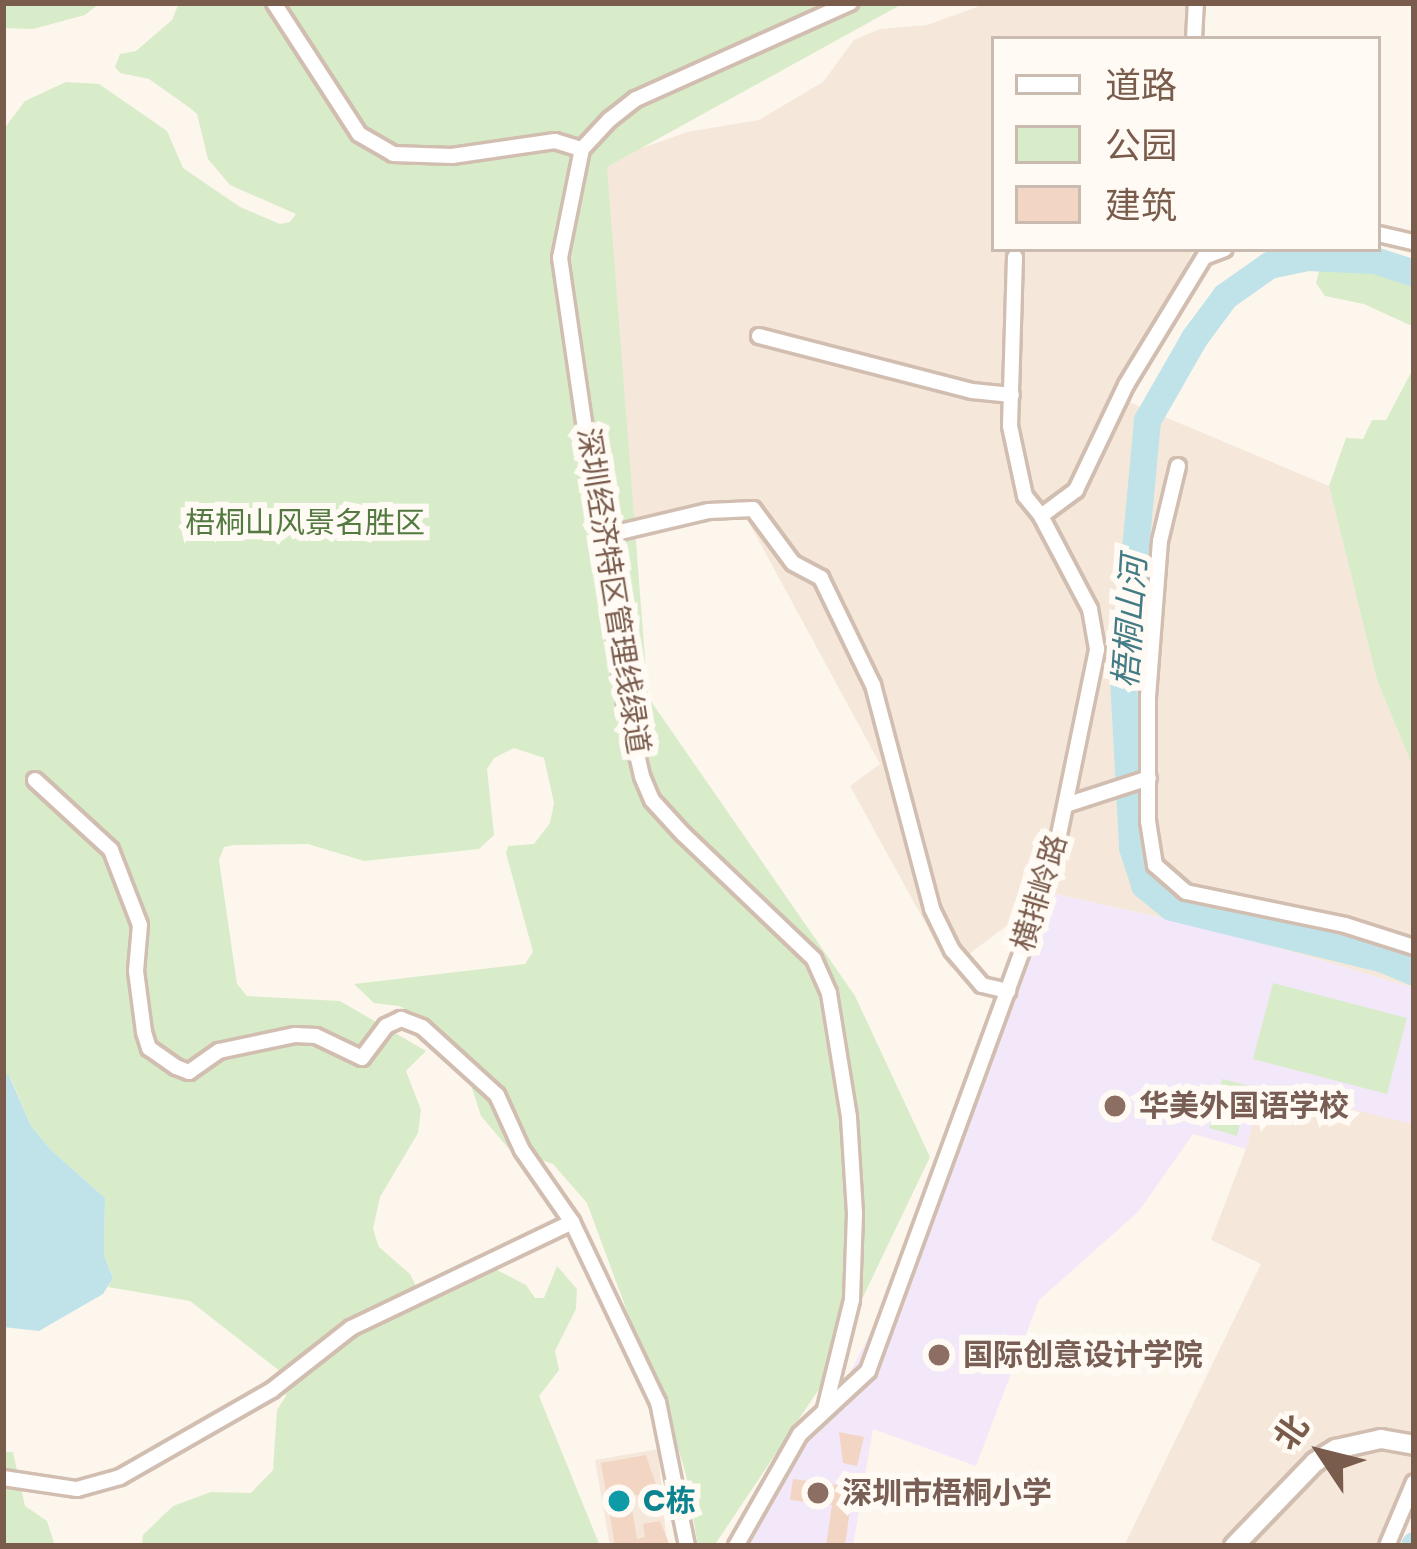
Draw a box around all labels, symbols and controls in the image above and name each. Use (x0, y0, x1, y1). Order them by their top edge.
legend (991, 36, 1381, 252)
text: 道路 (1105, 60, 1177, 111)
text: 公园 (1105, 120, 1177, 171)
text: 建筑 (1105, 180, 1177, 231)
street label: 深圳经济特区管理线绿道 (569, 425, 657, 757)
park label: 梧桐山风景名胜区 (185, 505, 425, 541)
water label: 梧桐山河 (1106, 555, 1154, 689)
street label: 横排岭路 (1005, 830, 1075, 956)
place label: 华美外国语学校 (1139, 1088, 1349, 1124)
marker: 华美外国语学校 (1102, 1093, 1128, 1119)
place label: 国际创意设计学院 (963, 1337, 1203, 1373)
marker: 国际创意设计学院 (926, 1342, 952, 1368)
north arrow (1261, 1393, 1381, 1513)
text: 北 (1262, 1405, 1320, 1459)
place label: 深圳市梧桐小学 (842, 1475, 1052, 1511)
marker: 深圳市梧桐小学 (805, 1480, 831, 1506)
place label: C栋 (643, 1483, 696, 1519)
marker: C栋 (606, 1488, 632, 1514)

